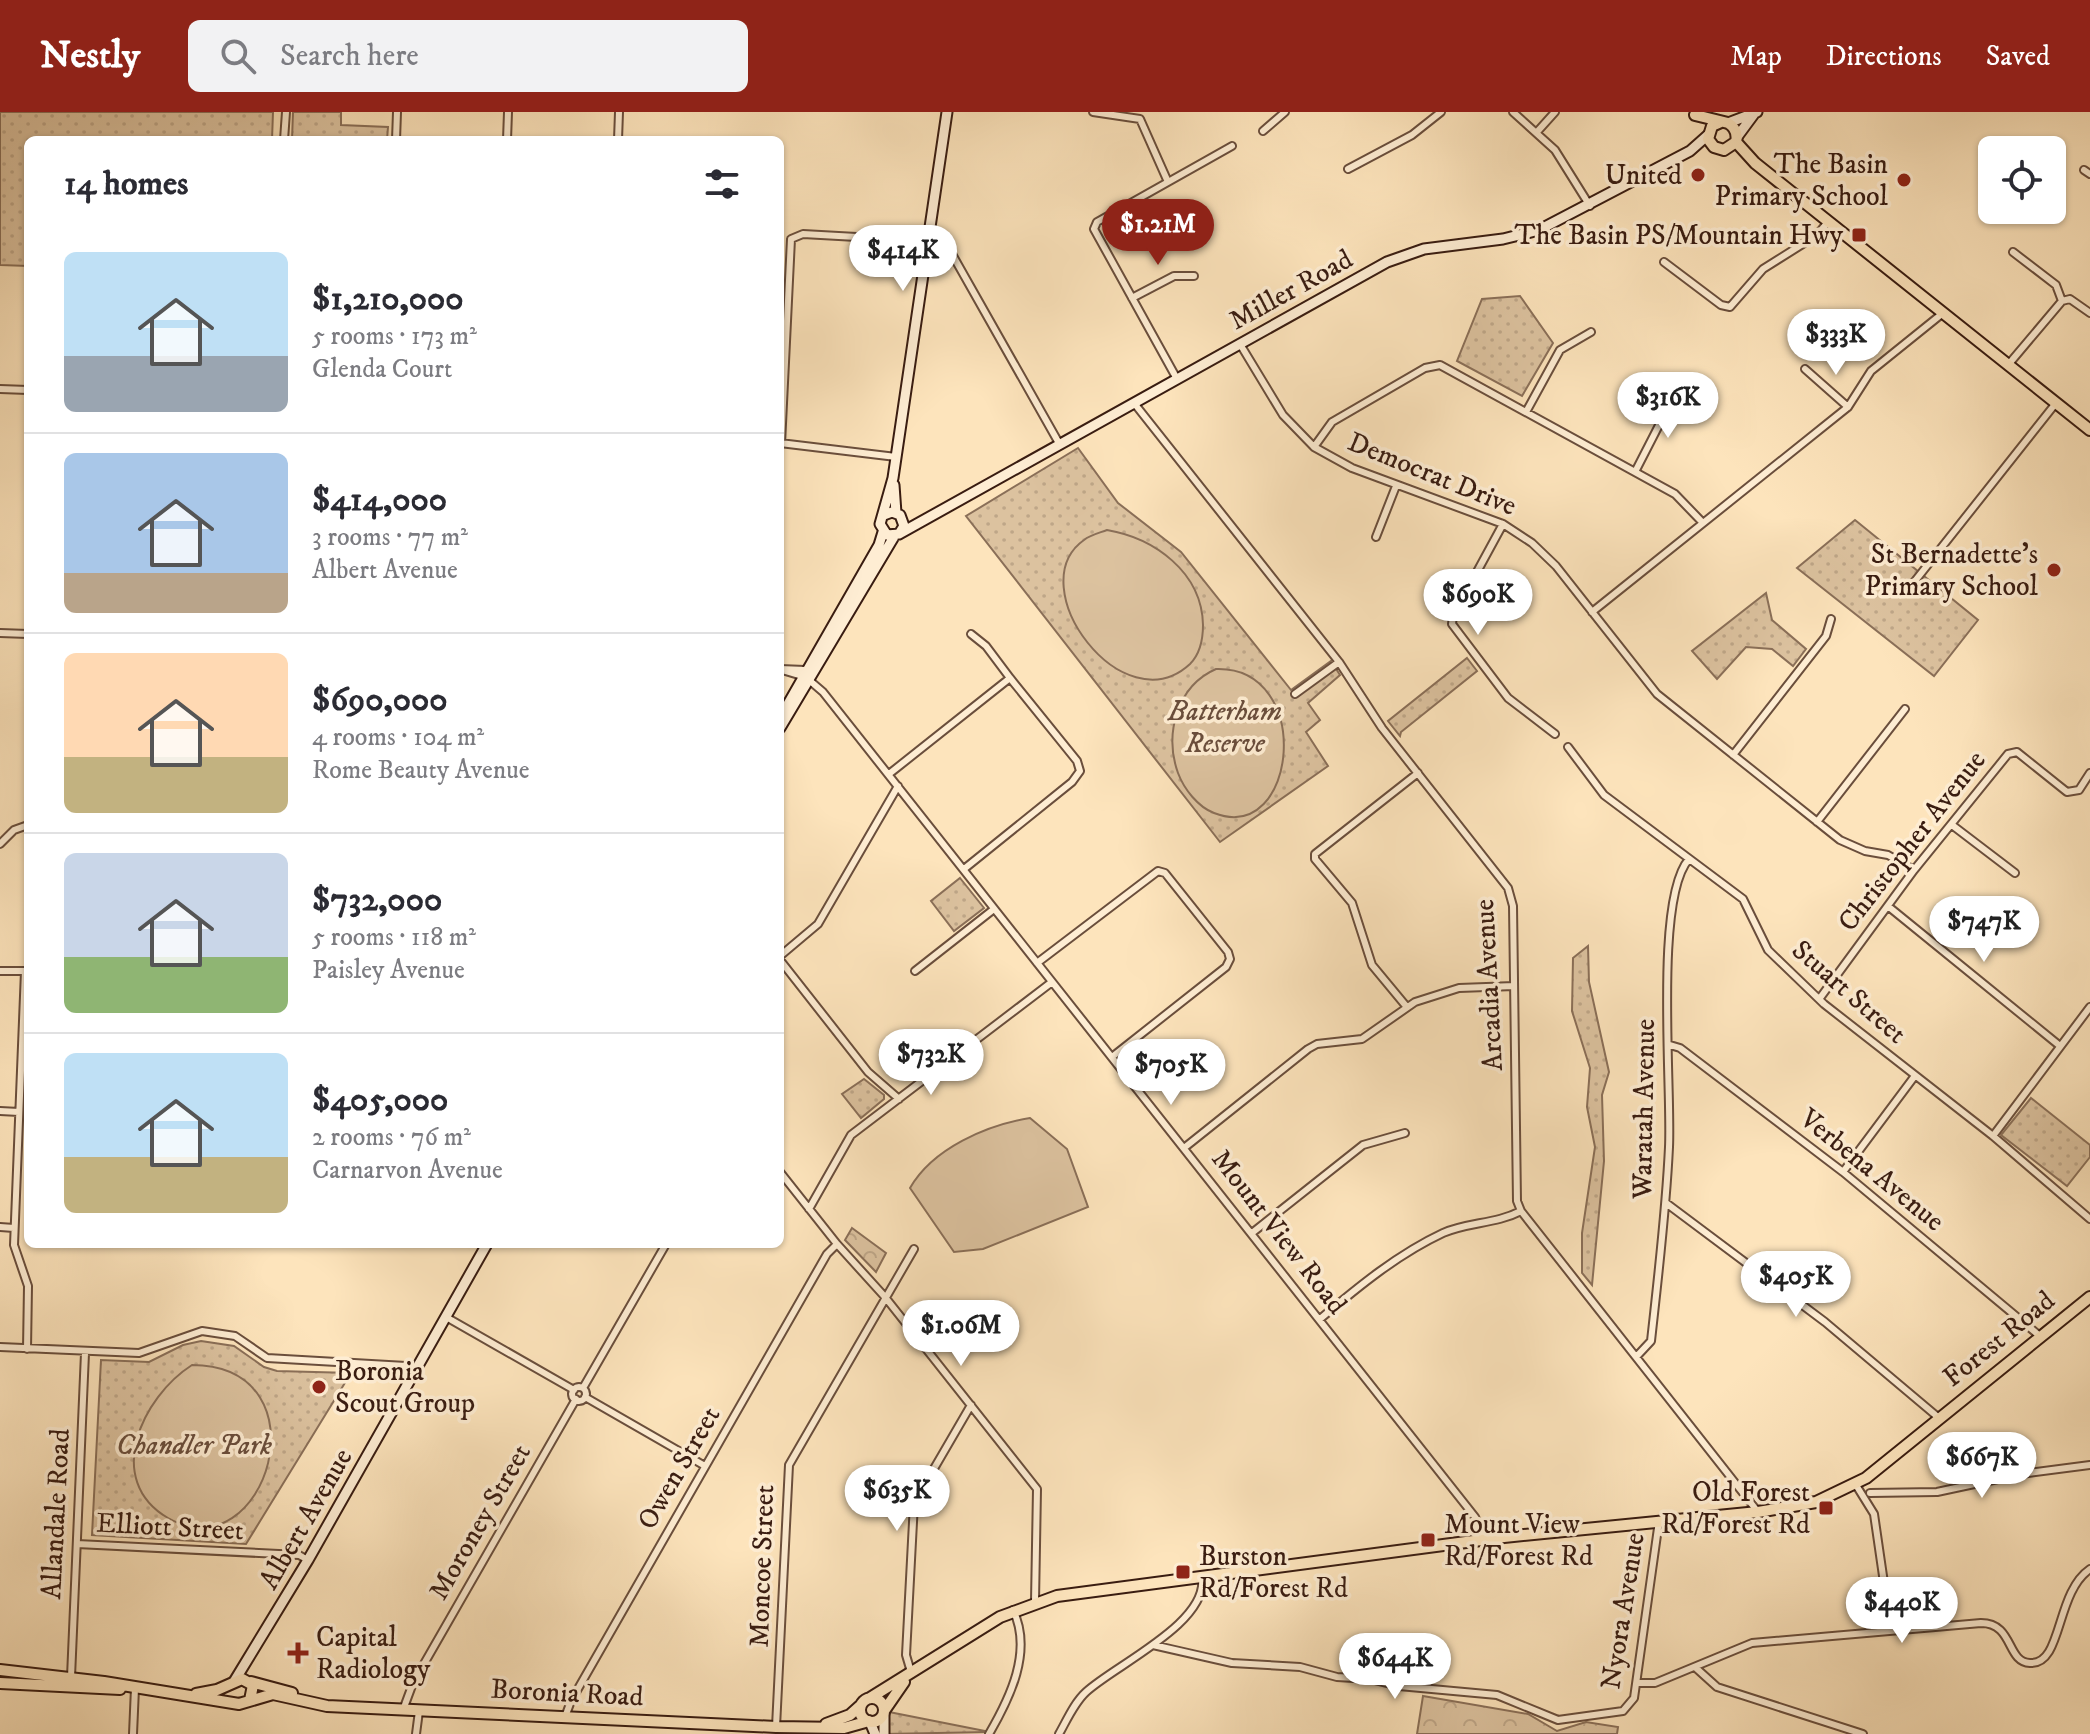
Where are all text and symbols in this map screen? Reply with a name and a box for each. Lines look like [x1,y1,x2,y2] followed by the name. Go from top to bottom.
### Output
[188,20,748,92] search box
[40,32,140,80] text: Nestly
[216,34,260,78] icon: search
[280,38,419,75] text: Search here
[1730,39,1782,74] text: Map
[1826,39,1942,74] text: Directions
[1986,39,2050,74] text: Saved
[1978,136,2066,224] map controls
[1978,136,2066,224] button: locate
[1715,147,1889,214] place label: The Basin Primary School
[1605,158,1682,193] place label: United
[700,162,744,206] icon: filters
[64,163,188,205] text: 14 homes
[1689,166,1707,184] marker: United
[1895,171,1913,189] marker: The Basin Primary School
[1093,199,1223,267] pin: $1.21M
[1120,208,1196,241] text: $1.21M
[1515,218,1844,253] place label: The Basin PS/Mountain Hwy
[847,225,959,293] pin: $414K
[1850,226,1868,244] marker: The Basin PS/Mountain Hwy
[867,234,939,267] text: $414K
[1223,242,1359,338] street label: Miller Road
[312,278,464,320] text: $1,210,000
[128,284,224,380] icon: home
[1780,309,1892,377] pin: $333K
[1805,318,1867,351] text: $333K
[312,320,477,353] text: 5 rooms · 173 m²
[312,353,452,386] text: Glenda Court
[1612,372,1724,440] pin: $316K
[1635,381,1701,414] text: $316K
[1343,424,1521,524] street label: Democrat Drive
[312,479,447,521] text: $414,000
[128,485,224,581] icon: home
[312,521,468,554] text: 3 rooms · 77 m²
[1865,537,2039,604] place label: St Bernadette's Primary School
[312,554,458,587] text: Albert Avenue
[2045,561,2063,579] marker: St Bernadette's Primary School
[1422,569,1534,637] pin: $690K
[1442,578,1514,611] text: $690K
[312,679,448,721] text: $690,000
[128,685,224,781] icon: home
[1167,694,1282,761] park label: Batterham Reserve
[312,721,484,754] text: 4 rooms · 104 m²
[1830,743,1994,939] street label: Christopher Avenue
[312,754,530,787] text: Rome Beauty Avenue
[312,879,442,921] text: $732,000
[128,885,224,981] icon: home
[1928,896,2040,964] pin: $747K
[1467,898,1511,1072] street label: Arcadia Avenue
[1947,905,2021,938] text: $747K
[312,921,476,954] text: 5 rooms · 118 m²
[1784,933,1914,1051] street label: Stuart Street
[312,954,465,987] text: Paisley Avenue
[1625,1018,1663,1201] street label: Waratah Avenue
[875,1029,987,1097] pin: $732K
[897,1038,965,1071] text: $732K
[1115,1039,1227,1107] pin: $705K
[1134,1048,1208,1081] text: $705K
[312,1079,448,1121] text: $405,000
[128,1085,224,1181] icon: home
[1792,1100,1951,1239] street label: Verbena Avenue
[312,1121,471,1154] text: 2 rooms · 76 m²
[1204,1142,1354,1322] street label: Mount View Road
[312,1154,503,1187] text: Carnarvon Avenue
[1740,1251,1852,1319] pin: $405K
[1759,1260,1833,1293] text: $405K
[1936,1283,2062,1395] street label: Forest Road
[896,1300,1026,1368] pin: $1.06M
[920,1309,1002,1342] text: $1.06M
[335,1354,475,1421] place label: Boronia Scout Group
[310,1378,328,1396] marker: Boronia Scout Group
[630,1400,728,1536] street label: Owen Street
[34,1428,78,1600] street label: Allandale Road
[116,1428,272,1463] park label: Chandler Park
[1926,1432,2038,1500] pin: $667K
[421,1438,539,1606] street label: Moroney Street
[1945,1441,2019,1474] text: $667K
[252,1442,360,1596] street label: Albert Avenue
[841,1465,953,1533] pin: $635K
[863,1474,931,1507] text: $635K
[1661,1475,1810,1542] place label: Old Forest Rd/Forest Rd
[742,1484,782,1648] street label: Moncoe Street
[1817,1499,1835,1517] marker: Old Forest Rd/Forest Rd
[95,1506,245,1548] street label: Elliott Street
[1444,1507,1593,1574] place label: Mount View Rd/Forest Rd
[1593,1530,1653,1692] street label: Nyora Avenue
[1419,1531,1437,1549] marker: Mount View Rd/Forest Rd
[1199,1539,1348,1606] place label: Burston Rd/Forest Rd
[1174,1563,1192,1581] marker: Burston Rd/Forest Rd
[1846,1577,1958,1645] pin: $440K
[1864,1586,1940,1619] text: $440K
[316,1620,431,1687] place label: Capital Radiology
[1339,1633,1451,1701] pin: $644K
[287,1642,309,1664] marker: Capital Radiology
[1357,1642,1433,1675] text: $644K
[490,1672,644,1714] street label: Boronia Road

